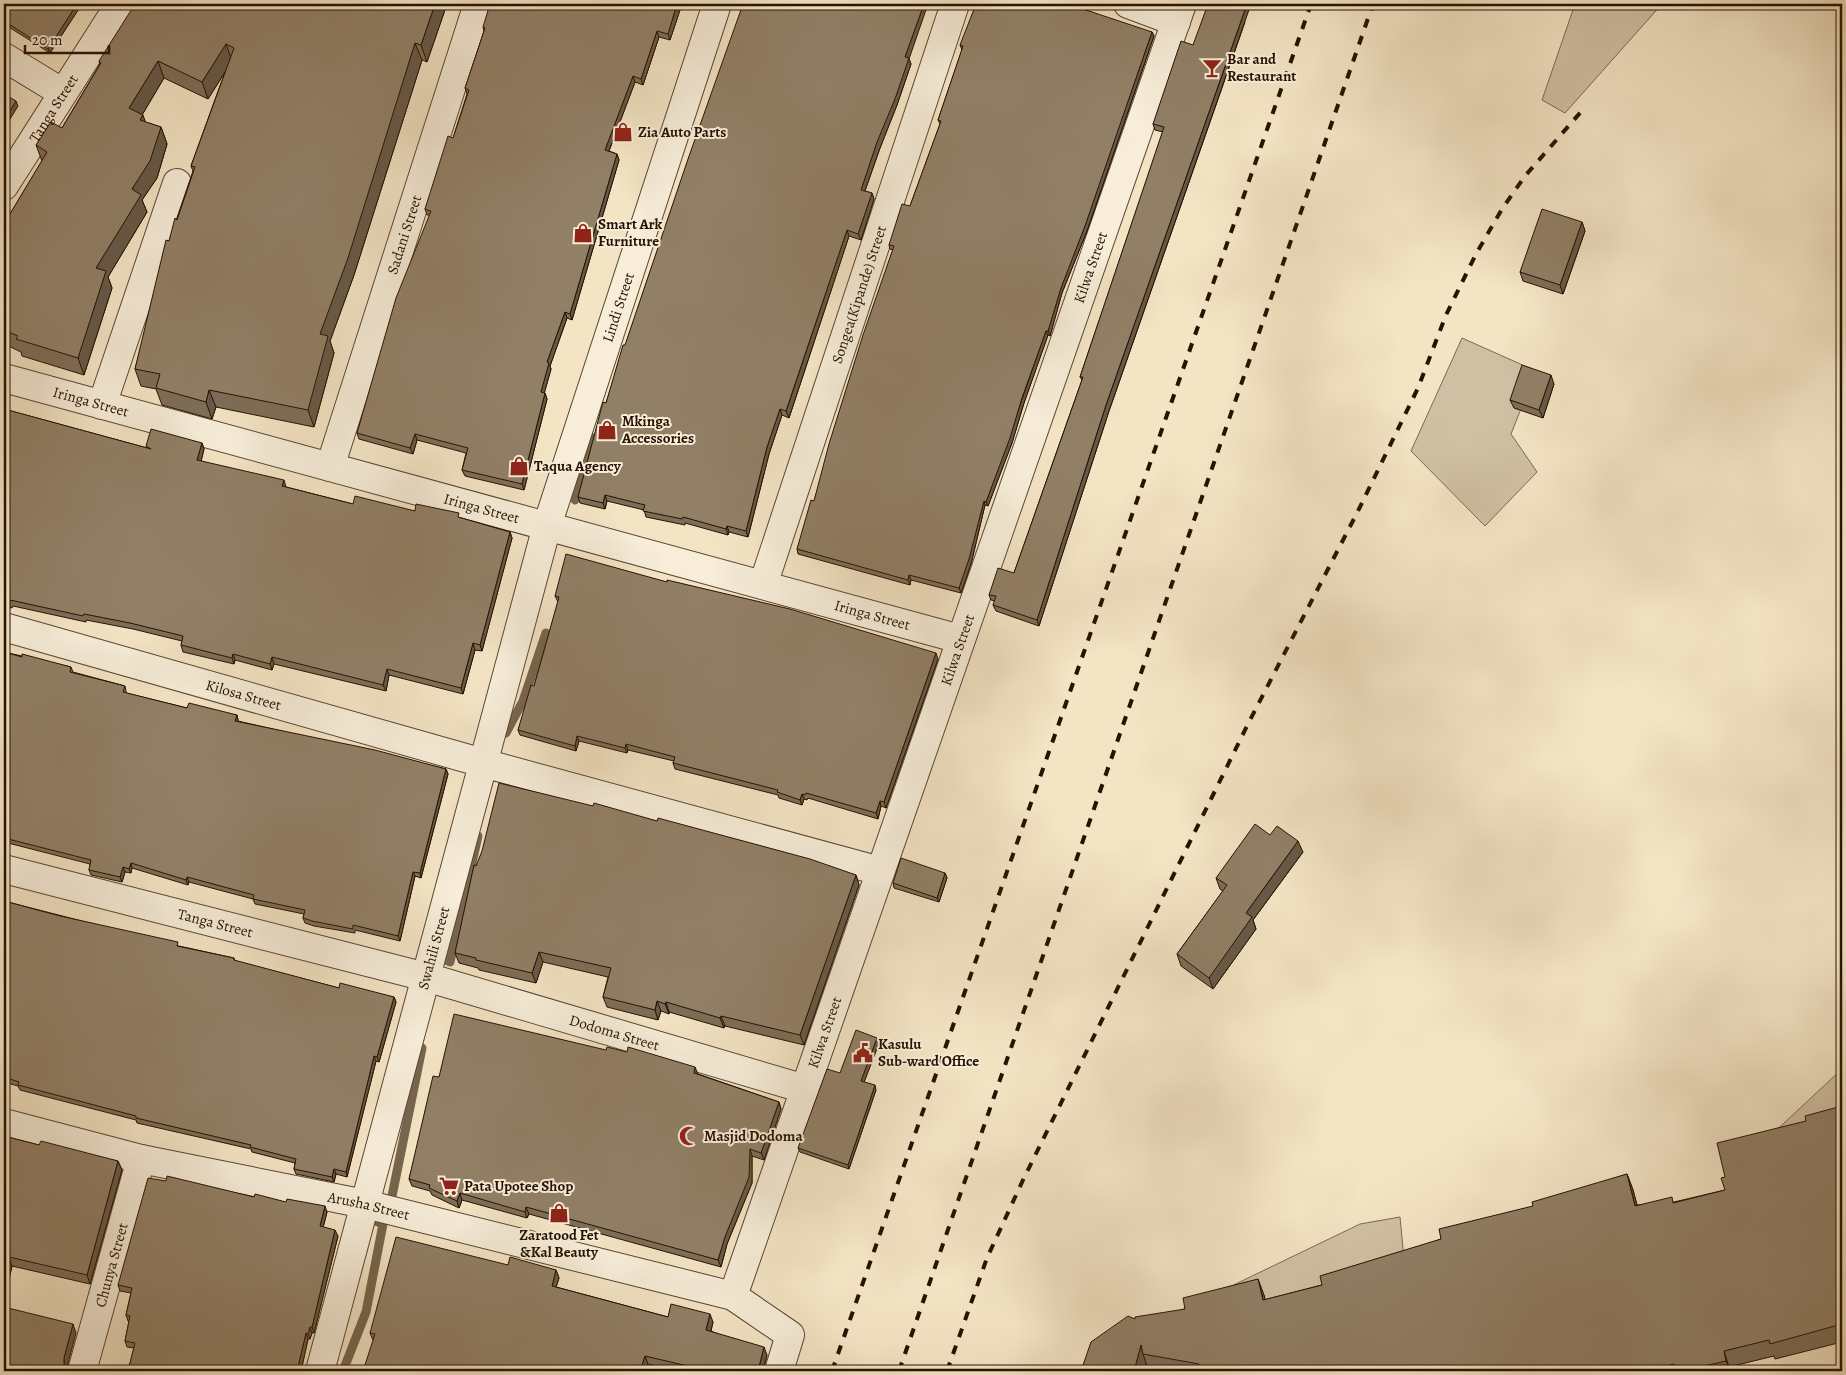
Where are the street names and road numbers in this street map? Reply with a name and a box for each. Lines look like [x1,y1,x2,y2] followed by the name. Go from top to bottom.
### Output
[24,71,83,146] street label: Tanga Street
[382,192,426,277] street label: Sadani Street
[827,223,891,366] street label: Songea(Kipande) Street
[1069,229,1112,306] street label: Kilwa Street
[598,270,639,345] street label: Lindi Street
[51,382,131,422] street label: Iringa Street
[441,488,522,528] street label: Iringa Street
[832,595,912,635] street label: Iringa Street
[936,611,979,688] street label: Kilwa Street
[203,675,284,715] street label: Kilosa Street
[175,904,255,942] street label: Tanga Street
[413,904,454,992] street label: Swahili Street
[803,994,846,1071] street label: Kilwa Street
[567,1010,662,1055] street label: Dodoma Street
[325,1187,412,1225] street label: Arusha Street
[90,1220,133,1310] street label: Chunya Street

